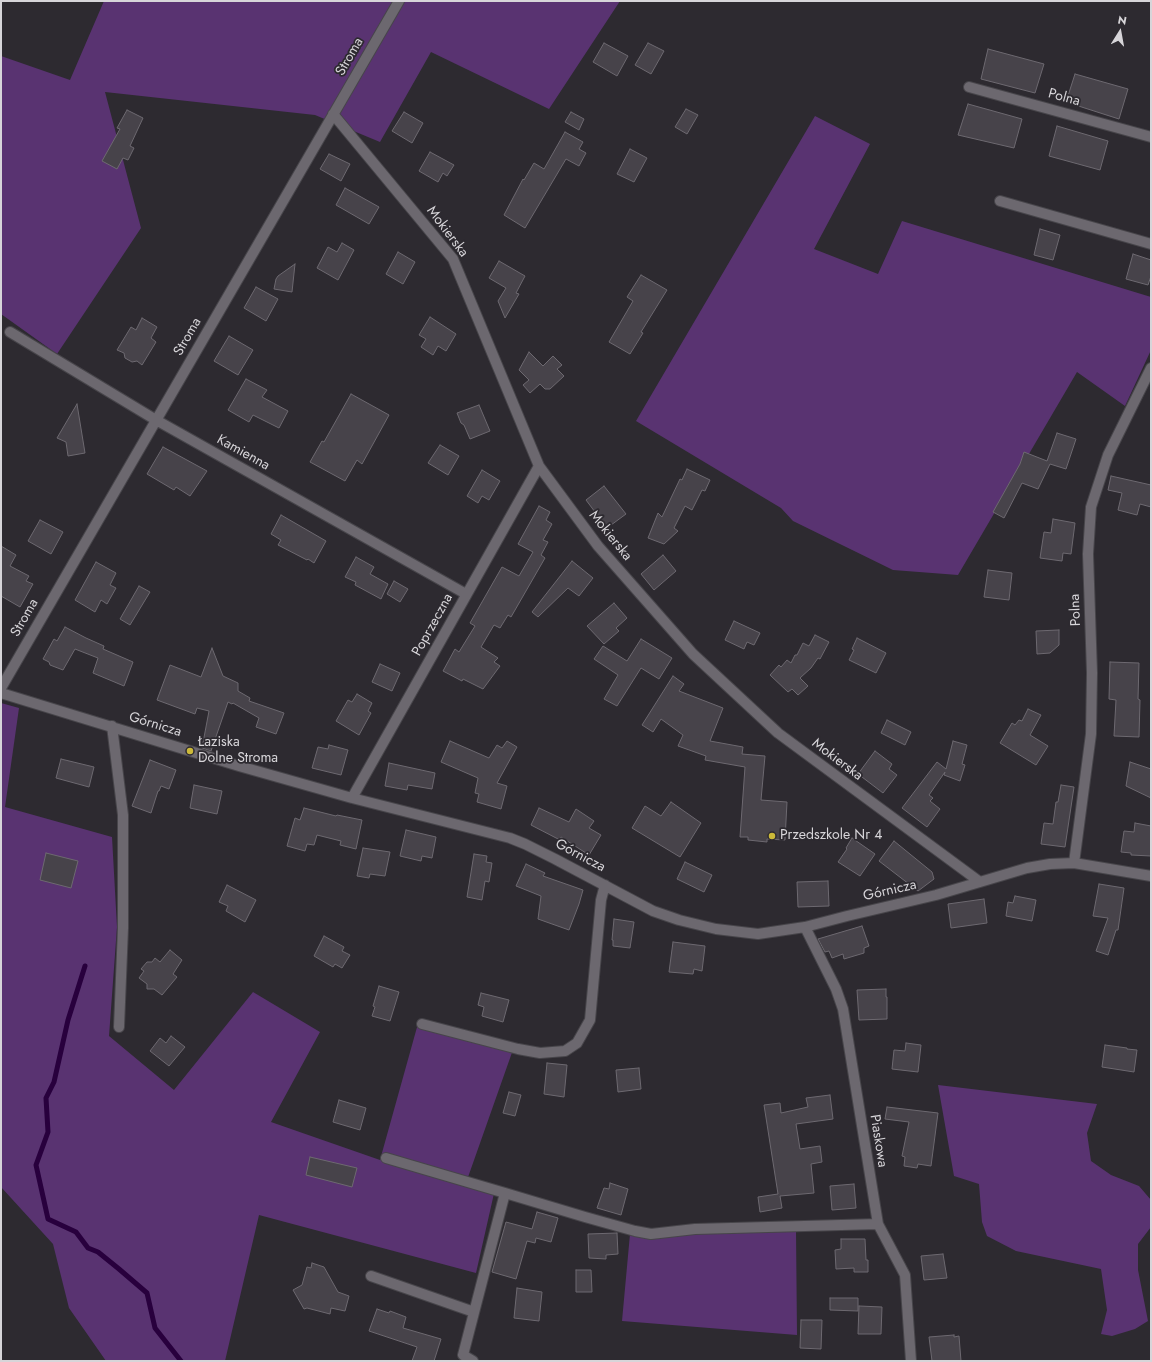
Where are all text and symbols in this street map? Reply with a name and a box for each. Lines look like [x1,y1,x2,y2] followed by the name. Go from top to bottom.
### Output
[1100,12,1140,52] north arrow
[1116,12,1128,29] text: N
[332,35,368,79] street label: Stroma
[1046,86,1082,110] street label: Polna
[422,203,472,261] street label: Mokierska
[170,315,206,359] street label: Stroma
[214,432,272,474] street label: Kamienna
[585,508,635,564] street label: Mokierska
[409,591,457,659] street label: Poprzeczna
[1067,594,1085,626] street label: Polna
[7,596,43,640] street label: Stroma
[127,709,183,741] street label: Górnicza
[198,735,278,768] place label: Łaziska Dolne Stroma
[808,735,866,785] street label: Mokierska
[185,746,195,756] marker: Łaziska Dolne Stroma
[780,828,882,844] place label: Przedszkole Nr 4
[767,831,777,841] marker: Przedszkole Nr 4
[552,836,608,876] street label: Górnicza
[862,877,918,905] street label: Górnicza
[866,1113,890,1169] street label: Piaskowa

